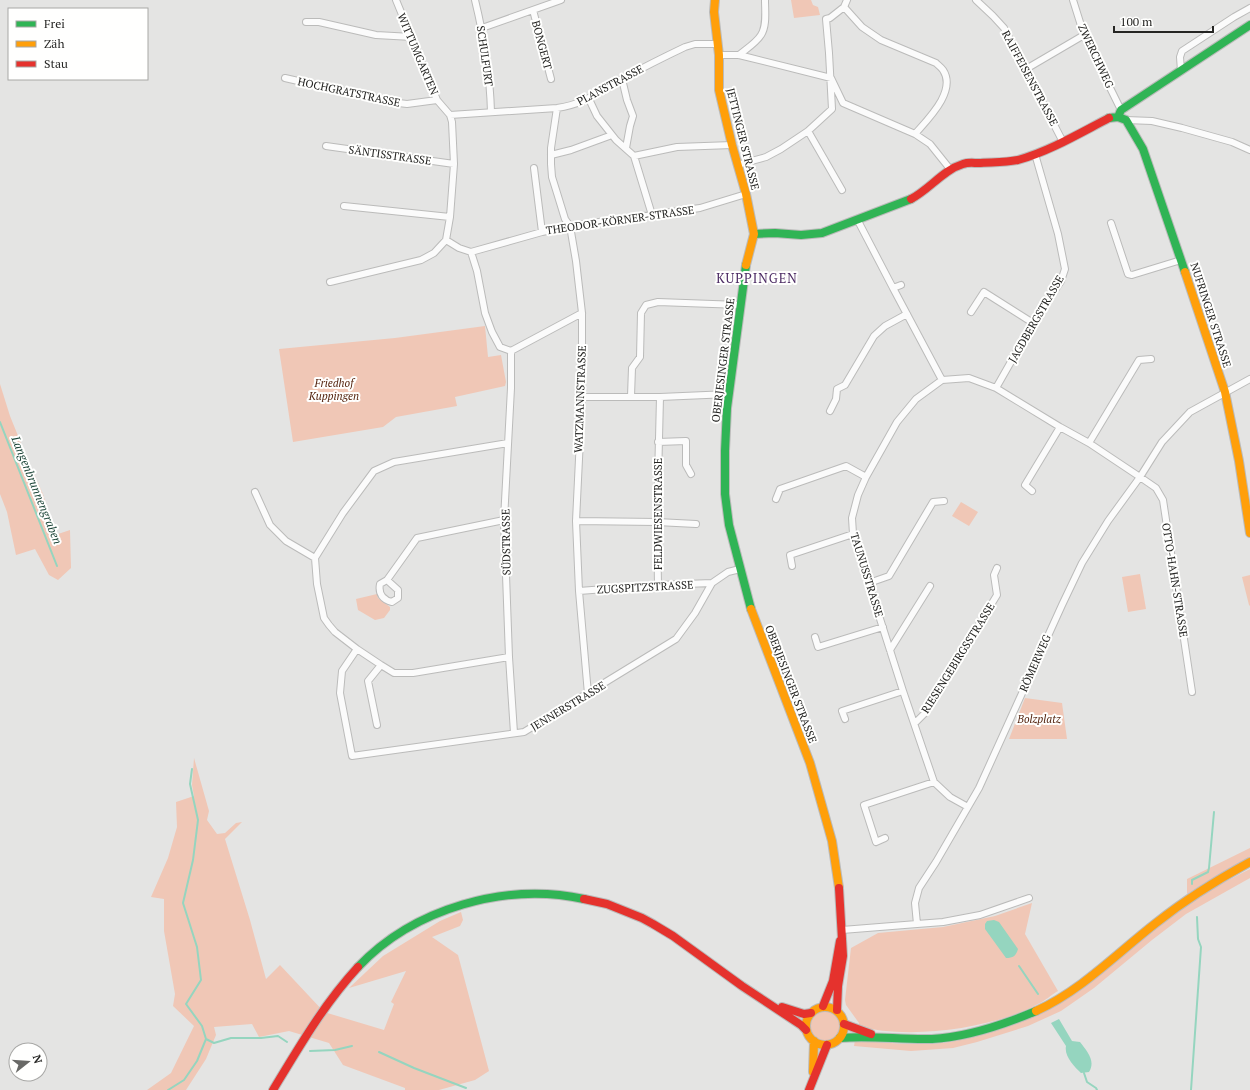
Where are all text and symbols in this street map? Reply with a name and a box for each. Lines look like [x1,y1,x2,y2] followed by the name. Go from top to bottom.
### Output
[8,8,148,80] legend
[1114,8,1213,34] scale bar
[394,11,442,97] street label: WITTUMGARTEN
[1120,14,1153,29] text: 100 m
[44,16,65,31] text: Frei
[529,19,555,71] street label: BONGERT
[1075,22,1117,91] street label: ZWERCHWEG
[474,25,496,87] street label: SCHULFURT
[999,28,1061,128] street label: RAIFFEISENSTRASSE
[44,36,64,51] text: Zäh
[44,56,68,71] text: Stau
[574,62,646,108] street label: PLANSTRASSE
[296,74,402,110] street label: HOCHGRATSTRASSE
[724,86,762,192] street label: JETTINGER STRASSE
[348,142,432,168] street label: SÄNTISSTRASSE
[545,203,695,237] street label: THEODOR-KÖRNER-STRASSE
[1187,261,1235,369] street label: NUFRINGER STRASSE
[716,269,798,287] district label: KUPPINGEN
[1005,273,1067,365] street label: JAGDBERGSTRASSE
[708,297,738,423] street label: OBERJESINGER STRASSE
[571,345,589,453] street label: WATZMANNSTRASSE
[308,376,359,403] park label: Friedhof Kuppingen
[8,433,66,546] water label: Langenbrunnengraben
[651,458,665,570] street label: FELDWIESENSTRASSE
[498,509,514,575] street label: SÜDSTRASSE
[1159,522,1191,638] street label: OTTO-HAHN-STRASSE
[848,531,886,619] street label: TAUNUSSTRASSE
[596,577,694,597] street label: ZUGSPITZSTRASSE
[918,600,998,716] street label: RIESENGEBIRGSSTRASSE
[762,623,820,745] street label: OBERJESINGER STRASSE
[1016,632,1054,694] street label: RÖMERWEG
[528,678,608,734] street label: JENNERSTRASSE
[1016,712,1062,726] park label: Bolzplatz
[8,1042,48,1082] north arrow
[30,1053,46,1066] text: N

